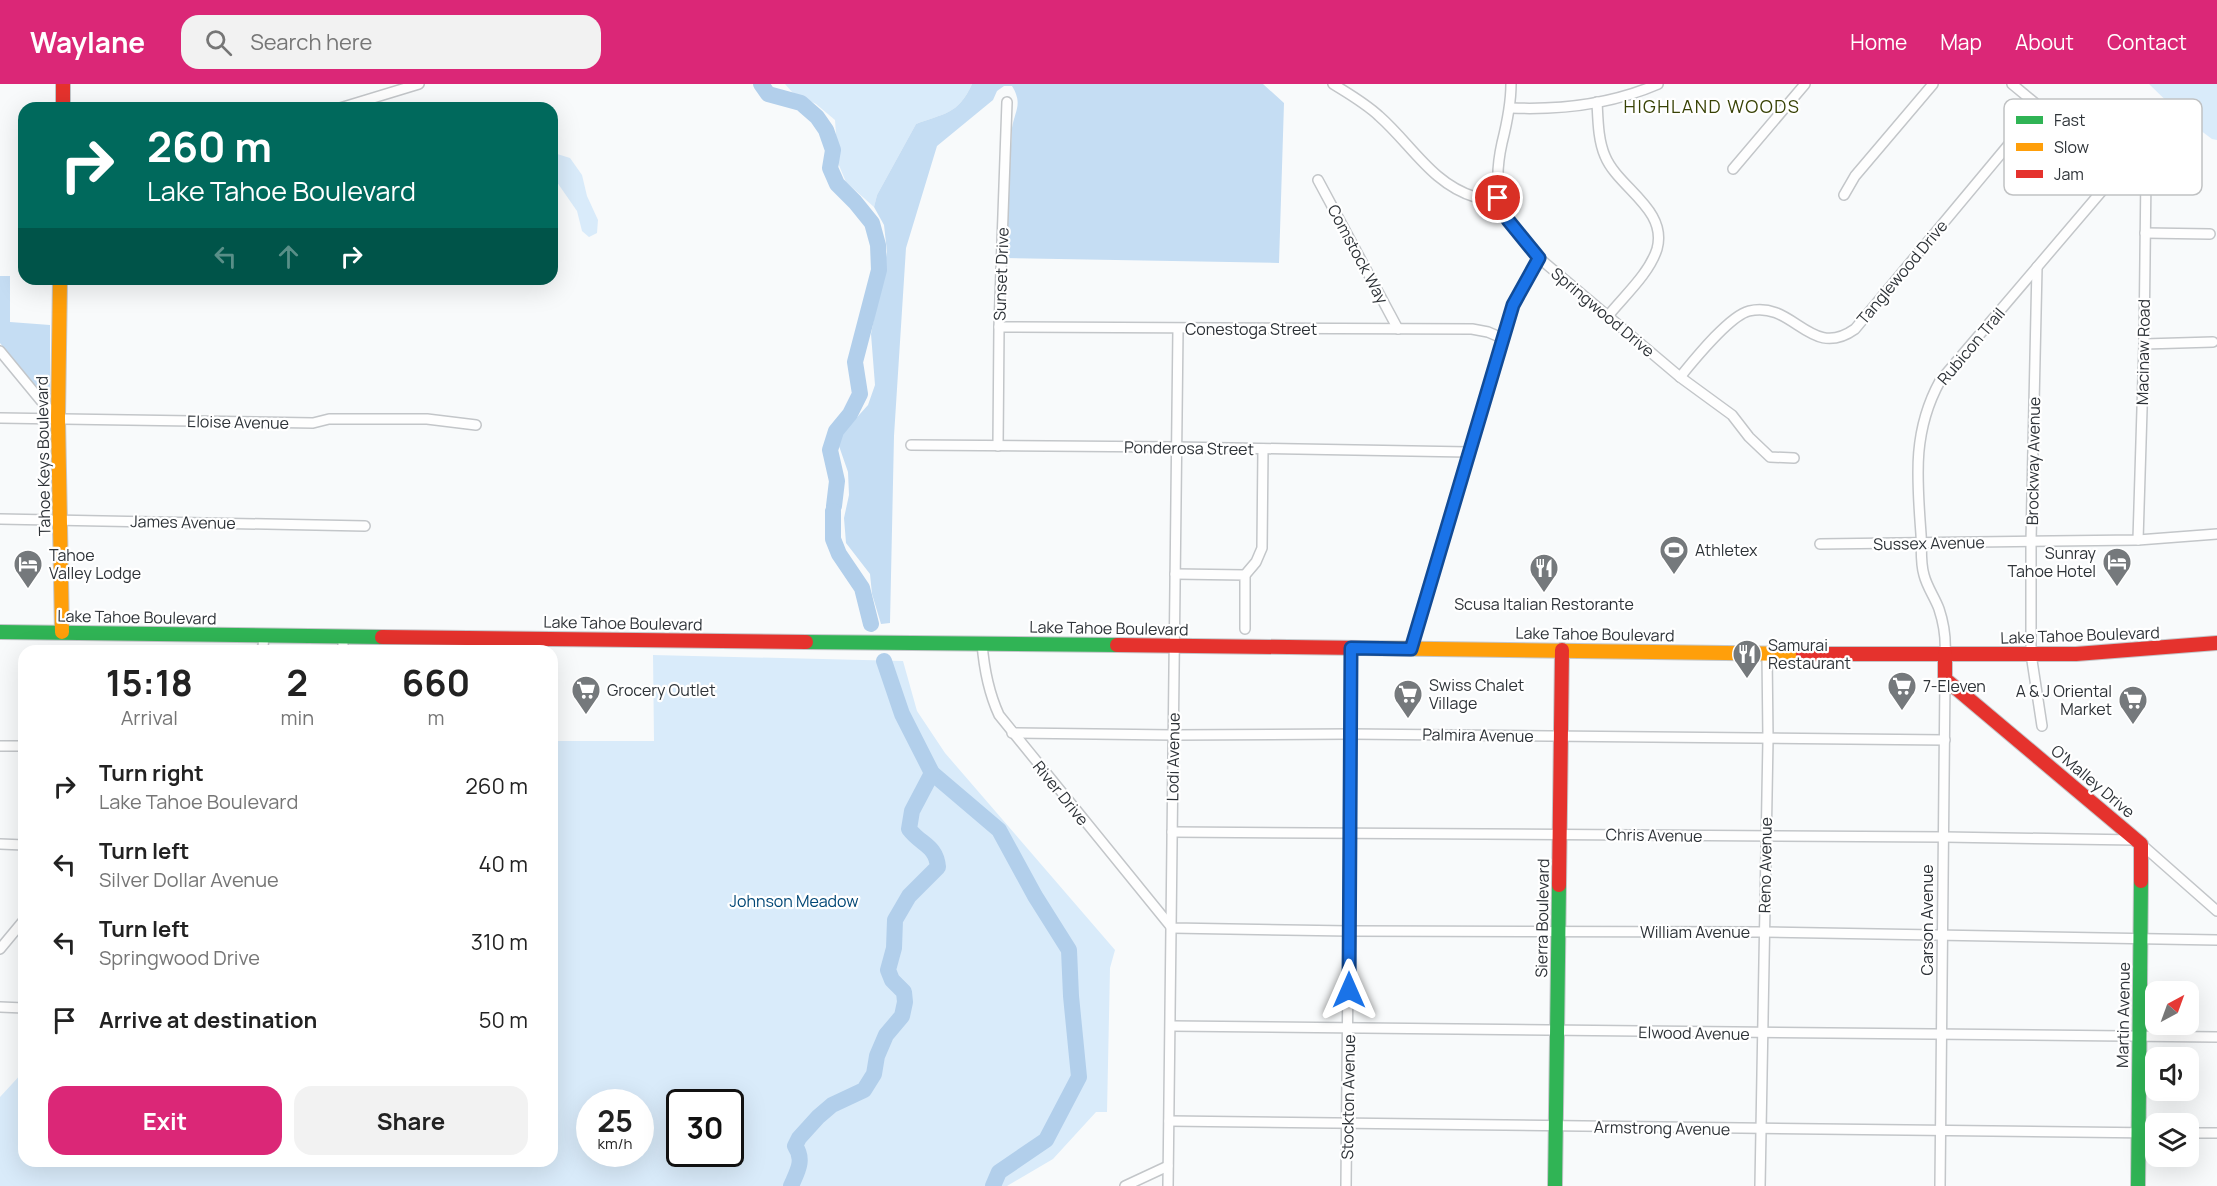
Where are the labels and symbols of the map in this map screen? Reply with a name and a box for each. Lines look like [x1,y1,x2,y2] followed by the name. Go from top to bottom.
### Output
[1624,94,1800,118] district label: HIGHLAND WOODS
[2004,99,2202,195] legend
[2054,109,2085,131] text: Fast
[2054,136,2089,158] text: Slow
[2054,163,2084,185] text: Jam
[1472,172,1523,223] pin
[1323,200,1394,308] street label: Comstock Way
[1852,215,1952,329] street label: Tanglewood Drive
[988,227,1014,321] street label: Sunset Drive
[1547,262,1659,362] street label: Springwood Drive
[2131,299,2155,405] street label: Macinaw Road
[1932,303,2010,389] street label: Rubicon Trail
[1185,318,1317,340] street label: Conestoga Street
[31,376,55,536] street label: Tahoe Keys Boulevard
[2021,397,2045,525] street label: Brockway Avenue
[187,410,289,434] street label: Eloise Avenue
[1124,436,1254,460] street label: Ponderosa Street
[130,510,236,534] street label: James Avenue
[1873,531,1985,555] street label: Sussex Avenue
[1658,534,1690,576] sports icon: Athletex
[1695,539,1758,561] place label: Athletex
[2008,542,2097,582] place label: Sunray Tahoe Hotel
[49,544,141,584] place label: Tahoe Valley Lodge
[2101,546,2133,588] hotel icon: Sunray Tahoe Hotel
[12,548,44,590] hotel icon: Tahoe Valley Lodge
[1528,552,1560,594] restaurant icon: Scusa Italian Restorante
[1454,593,1634,615] place label: Scusa Italian Restorante
[57,605,217,629] street label: Lake Tahoe Boulevard
[543,611,703,635] street label: Lake Tahoe Boulevard
[1029,616,1189,640] street label: Lake Tahoe Boulevard
[2000,621,2160,649] street label: Lake Tahoe Boulevard
[1515,622,1675,646] street label: Lake Tahoe Boulevard
[1768,634,1851,674] place label: Samurai Restaurant
[1731,638,1763,680] restaurant icon: Samurai Restaurant
[1886,670,1918,712] supermarket icon: 7-Eleven
[570,674,602,716] supermarket icon: Grocery Outlet
[1429,674,1524,714] place label: Swiss Chalet Village
[1923,675,1986,697] place label: 7-Eleven
[1392,678,1424,720] supermarket icon: Swiss Chalet Village
[607,679,716,701] place label: Grocery Outlet
[2016,680,2112,720] place label: A & J Oriental Market
[2117,684,2149,726] supermarket icon: A & J Oriental Market
[1161,712,1185,802] street label: Lodi Avenue
[1422,723,1534,747] street label: Palmira Avenue
[2046,739,2140,823] street label: O'Malley Drive
[1028,756,1094,830] street label: River Drive
[1753,817,1777,913] street label: Reno Avenue
[1605,823,1703,847] street label: Chris Avenue
[1530,858,1554,978] street label: Sierra Boulevard
[1916,864,1938,976] street label: Carson Avenue
[730,890,858,912] park label: Johnson Meadow
[1640,921,1750,943] street label: William Avenue
[1317,958,1381,1022] position arrow
[2111,962,2135,1068] street label: Martin Avenue
[2145,981,2199,1035] north arrow
[1638,1021,1750,1045] street label: Elwood Avenue
[1336,1034,1360,1160] street label: Stockton Avenue
[666,1089,744,1167] speed limit sign: 30
[1594,1116,1730,1140] street label: Armstrong Avenue

